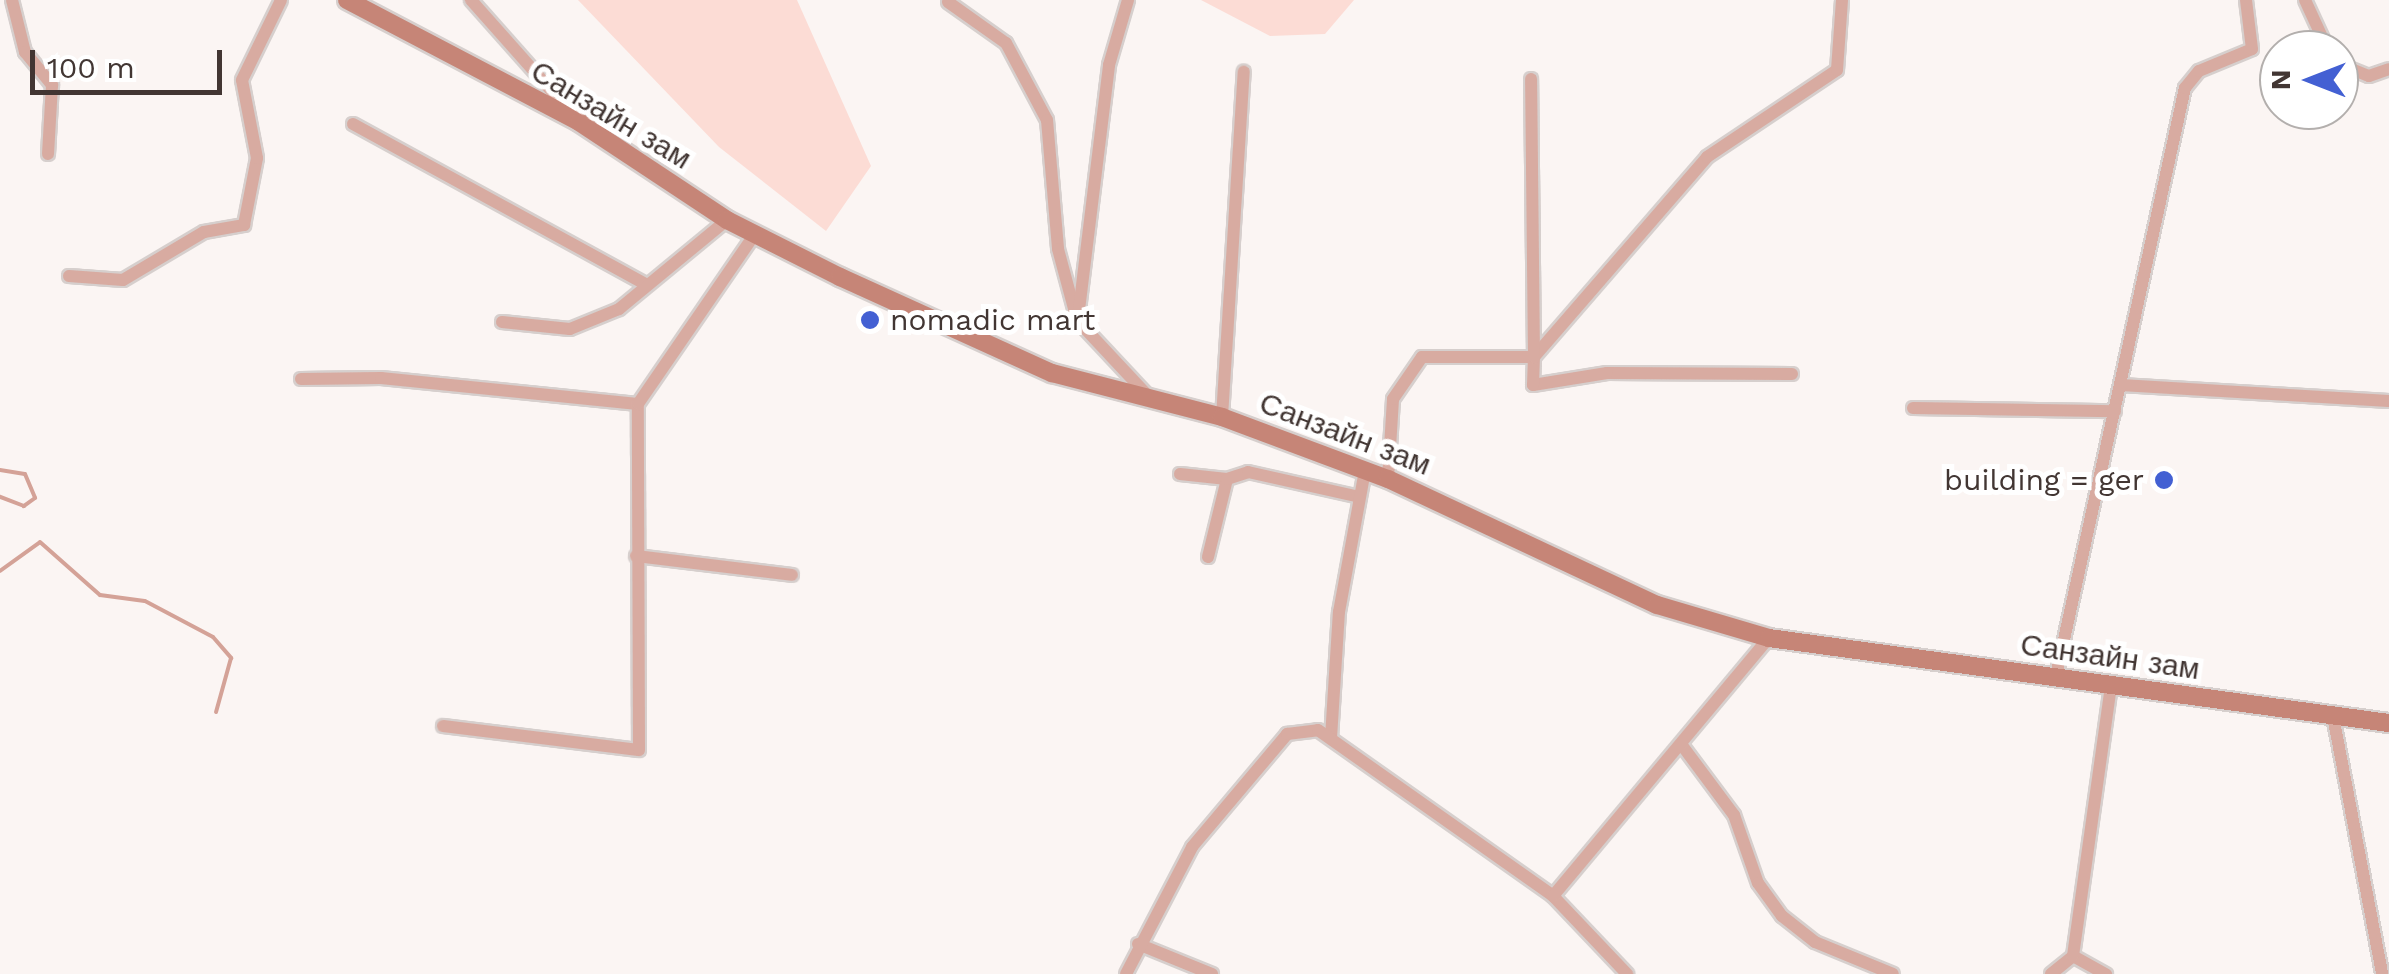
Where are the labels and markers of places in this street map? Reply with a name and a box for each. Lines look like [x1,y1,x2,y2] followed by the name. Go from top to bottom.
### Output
[890,302,1095,338] place label: nomadic mart
[859,309,881,331] marker: nomadic mart
[1944,462,2144,498] place label: building = ger
[2153,469,2175,491] marker: building = ger

